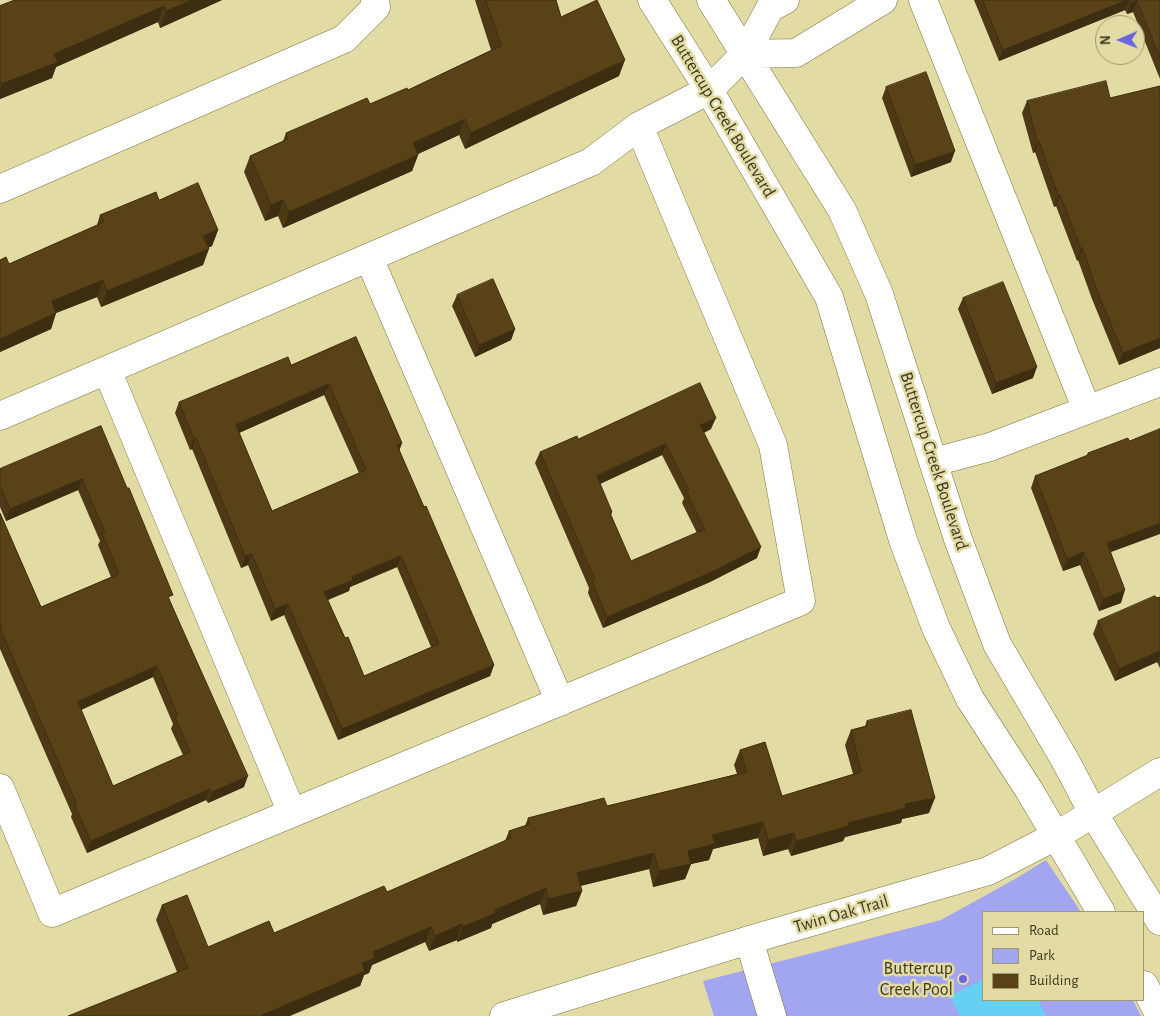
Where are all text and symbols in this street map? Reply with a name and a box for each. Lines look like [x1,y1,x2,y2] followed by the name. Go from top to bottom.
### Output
[1095,15,1145,65] north arrow
[666,31,780,201] street label: Buttercup Creek Boulevard
[1099,35,1113,45] text: N
[895,369,973,553] street label: Buttercup Creek Boulevard
[791,890,891,938] street label: Twin Oak Trail
[982,911,1145,1001] legend
[1029,923,1059,938] text: Road
[1029,948,1055,963] text: Park
[880,958,953,1001] place label: Buttercup Creek Pool
[957,973,969,985] marker: Buttercup Creek Pool
[1029,973,1079,988] text: Building

